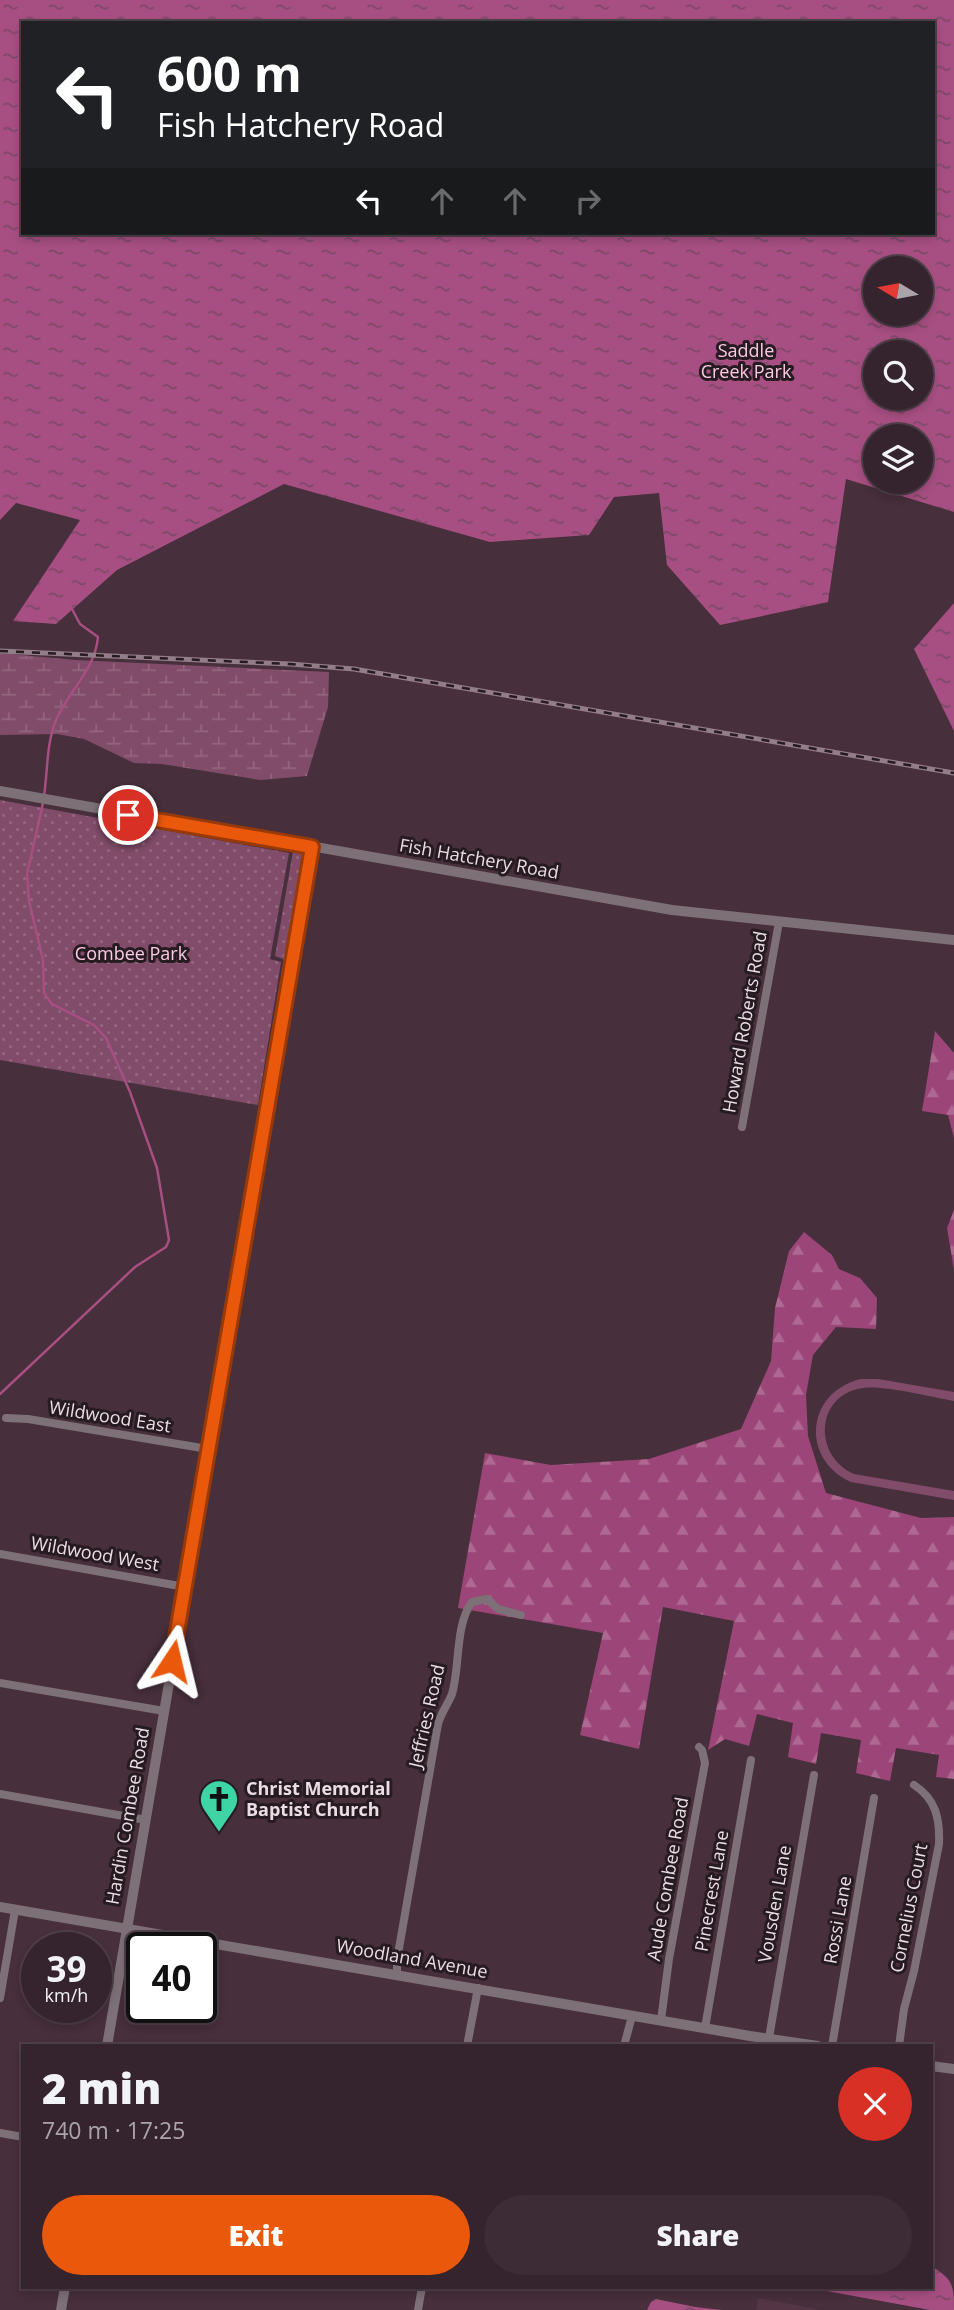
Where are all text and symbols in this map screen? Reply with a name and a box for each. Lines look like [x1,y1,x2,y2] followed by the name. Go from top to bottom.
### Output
[157,40,302,106] text: 600 m
[42,49,133,140] icon: left
[157,103,444,146] text: Fish Hatchery Road
[350,182,388,220] icon: left
[423,182,461,220] icon: ahead
[496,182,534,220] icon: ahead
[569,182,607,220] icon: right
[863,256,933,326] north arrow
[863,256,933,494] map controls
[701,338,792,383] park label: Saddle Creek Park
[863,340,933,410] button: search
[863,424,933,494] button: layers
[98,785,158,845] pin
[109,796,147,834] icon: arrive
[398,832,561,884] street label: Fish Hatchery Road
[716,929,772,1115] street label: Howard Roberts Road
[75,941,188,965] park label: Combee Park
[48,1395,173,1437] street label: Wildwood East
[29,1530,161,1576] street label: Wildwood West
[135,1624,209,1698] position arrow
[402,1662,450,1772] street label: Jeffries Road
[100,1725,154,1906] street label: Hardin Combee Road
[246,1776,391,1821] place label: Christ Memorial Baptist Church
[198,1778,240,1833] church icon: Christ Memorial Baptist Church
[641,1795,693,1963] street label: Aude Combee Road
[689,1828,733,1953] street label: Pinecrest Lane
[884,1841,932,1974] street label: Cornelius Court
[752,1843,796,1964] street label: Vousden Lane
[817,1874,857,1966] street label: Rossi Lane
[126,1932,217,2023] speed limit sign: 40
[335,1933,490,1983] street label: Woodland Avenue
[46,1945,87,1992] text: 39
[45,1983,88,2007] text: km/h
[42,2059,161,2116] text: 2 min
[838,2067,912,2141] button: close
[42,2114,185,2146] text: 740 m · 17:25
[42,2195,470,2275] button: Exit
[484,2195,912,2275] button: Share

